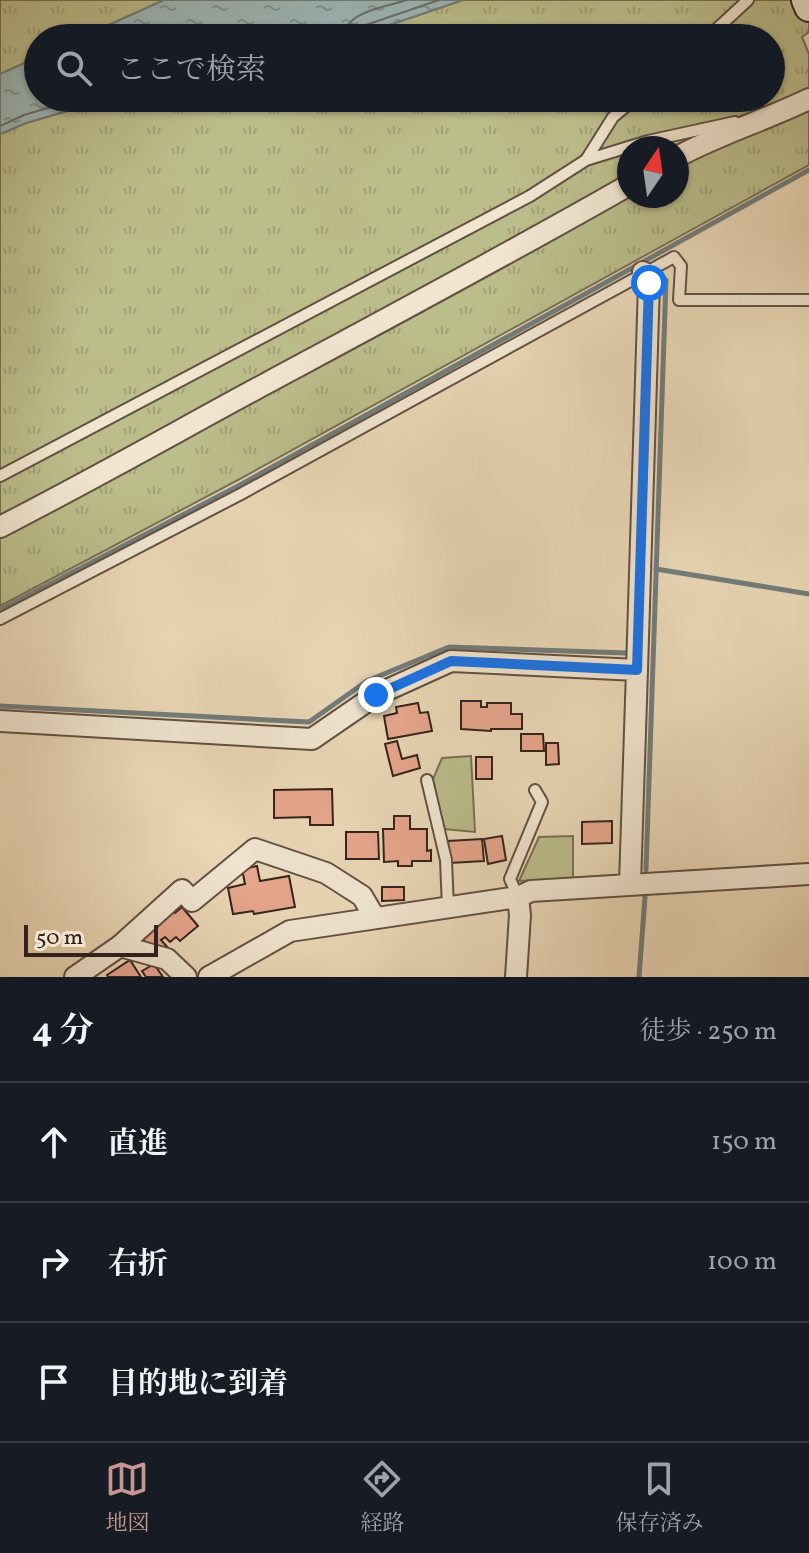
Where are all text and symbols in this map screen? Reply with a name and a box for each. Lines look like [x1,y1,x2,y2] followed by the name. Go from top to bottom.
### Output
[24,24,785,112] search box
[52,46,96,90] icon: search
[116,50,266,92] text: ここで検索
[617,136,689,208] north arrow
[631,265,667,301] route start
[358,677,394,713] route end
[24,921,158,957] scale bar
[36,923,83,954] text: 50 m
[32,1009,93,1056] text: 4 分
[640,1014,777,1050] text: 徒歩 · 250 m
[32,1120,76,1164] icon: ahead
[108,1124,168,1166] text: 直進
[711,1124,777,1160] text: 150 m
[32,1240,76,1284] icon: right
[108,1244,168,1286] text: 右折
[707,1244,777,1280] text: 100 m
[32,1360,76,1404] icon: arrive
[108,1364,288,1406] text: 目的地に到着
[105,1457,150,1540] tab: 地図
[360,1457,405,1540] tab: 経路
[615,1457,704,1540] tab: 保存済み

